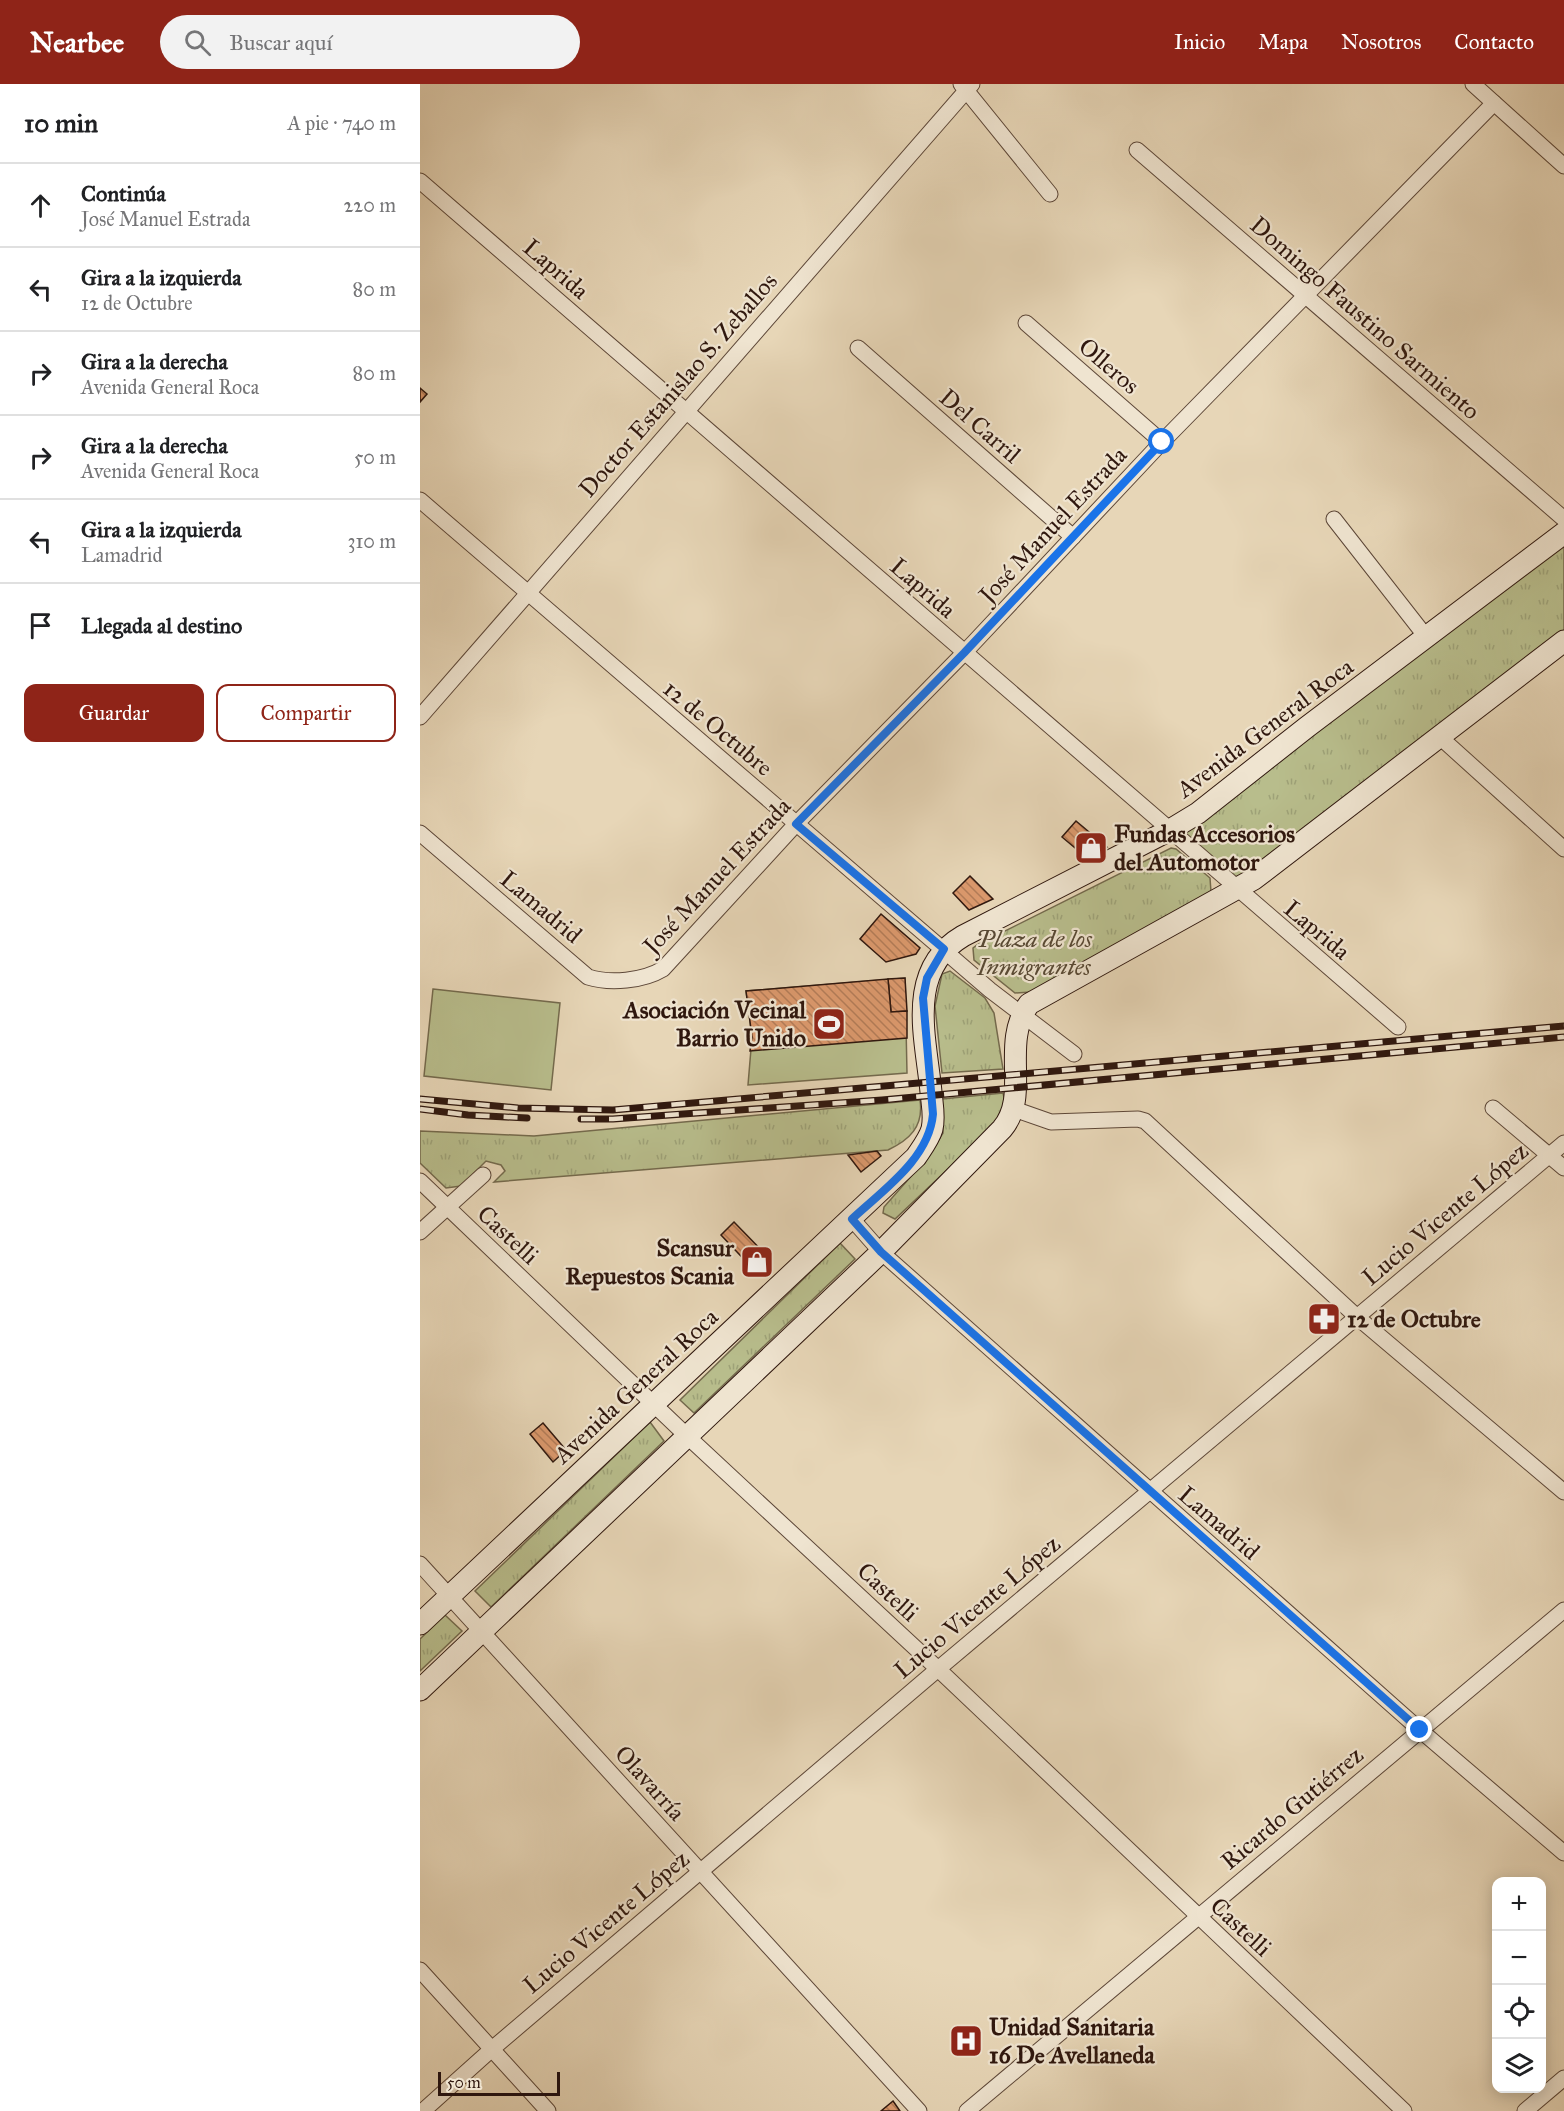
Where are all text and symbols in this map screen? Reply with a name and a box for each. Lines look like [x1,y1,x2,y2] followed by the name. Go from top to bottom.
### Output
[160,15,580,69] search box
[30,25,124,60] text: Nearbee
[181,26,214,59] icon: search
[229,29,333,56] text: Buscar aquí
[1174,29,1225,55] text: Inicio
[1258,29,1308,55] text: Mapa
[1341,29,1421,55] text: Nosotros
[1454,29,1534,55] text: Contacto
[24,107,98,139] text: 10 min
[287,111,396,135] text: A pie · 740 m
[81,180,166,207] text: Continúa
[24,189,57,222] icon: ahead
[344,193,396,217] text: 220 m
[81,207,250,231] text: José Manuel Estrada
[1244,210,1486,426] street label: Domingo Faustino Sarmiento
[517,232,596,306] street label: Laprida
[81,264,242,291] text: Gira a la izquierda
[572,267,784,503] street label: Doctor Estanislao S. Zeballos
[24,273,57,306] icon: left
[353,277,396,301] text: 80 m
[81,291,192,315] text: 12 de Octubre
[1072,331,1146,401] street label: Olleros
[81,348,228,375] text: Gira a la derecha
[24,357,57,390] icon: right
[353,361,396,385] text: 80 m
[81,375,259,399] text: Avenida General Roca
[933,382,1027,470] street label: Del Carril
[1148,428,1174,454] route start
[81,432,228,459] text: Gira a la derecha
[971,440,1134,612] street label: José Manuel Estrada
[24,441,57,474] icon: right
[354,445,396,469] text: 50 m
[81,459,259,483] text: Avenida General Roca
[81,516,242,543] text: Gira a la izquierda
[24,525,57,558] icon: left
[347,529,396,553] text: 310 m
[81,543,162,567] text: Lamadrid
[884,551,963,625] street label: Laprida
[24,609,57,642] icon: arrive
[81,612,242,639] text: Llegada al destino
[1170,651,1360,805] street label: Avenida General Roca
[657,674,779,782] street label: 12 de Octubre
[24,684,204,742] button: Guardar
[216,684,396,742] button: Compartir
[635,791,798,963] street label: José Manuel Estrada
[1114,819,1295,877] place label: Fundas Accesorios del Automotor
[1073,830,1109,866] shop icon: Fundas Accesorios del Automotor
[494,864,588,950] street label: Lamadrid
[1278,894,1357,967] street label: Laprida
[976,924,1093,982] park label: Plaza de los Inmigrantes
[622,995,807,1053] place label: Asociación Vecinal Barrio Unido
[811,1006,847,1042] sports icon: Asociación Vecinal Barrio Unido
[1356,1136,1534,1292] street label: Lucio Vicente López
[471,1199,545,1271] street label: Castelli
[565,1233,735,1291] place label: Scansur Repuestos Scania
[739,1244,775,1280] shop icon: Scansur Repuestos Scania
[1306,1301,1342,1337] pharmacy icon: 12 de Octubre
[547,1302,725,1471] street label: Avenida General Roca
[1347,1304,1481,1334] place label: 12 de Octubre
[1172,1480,1266,1566] street label: Lamadrid
[888,1529,1066,1685] street label: Lucio Vicente López
[851,1556,925,1628] street label: Castelli
[1406,1716,1432,1742] route end
[608,1739,692,1828] street label: Olavarría
[1215,1740,1369,1876] street label: Ricardo Gutiérrez
[517,1844,695,2000] street label: Lucio Vicente López
[1492,1877,1546,2093] map controls
[1492,1877,1546,1931] button: +
[1204,1891,1278,1963] street label: Castelli
[1492,1931,1546,1985] button: −
[1492,1985,1546,2039] button: locate
[989,2012,1156,2070] place label: Unidad Sanitaria 16 De Avellaneda
[948,2023,984,2059] hospital icon: Unidad Sanitaria 16 De Avellaneda
[1492,2039,1546,2093] button: layers
[438,2069,560,2096] scale bar
[447,2073,481,2092] text: 50 m

